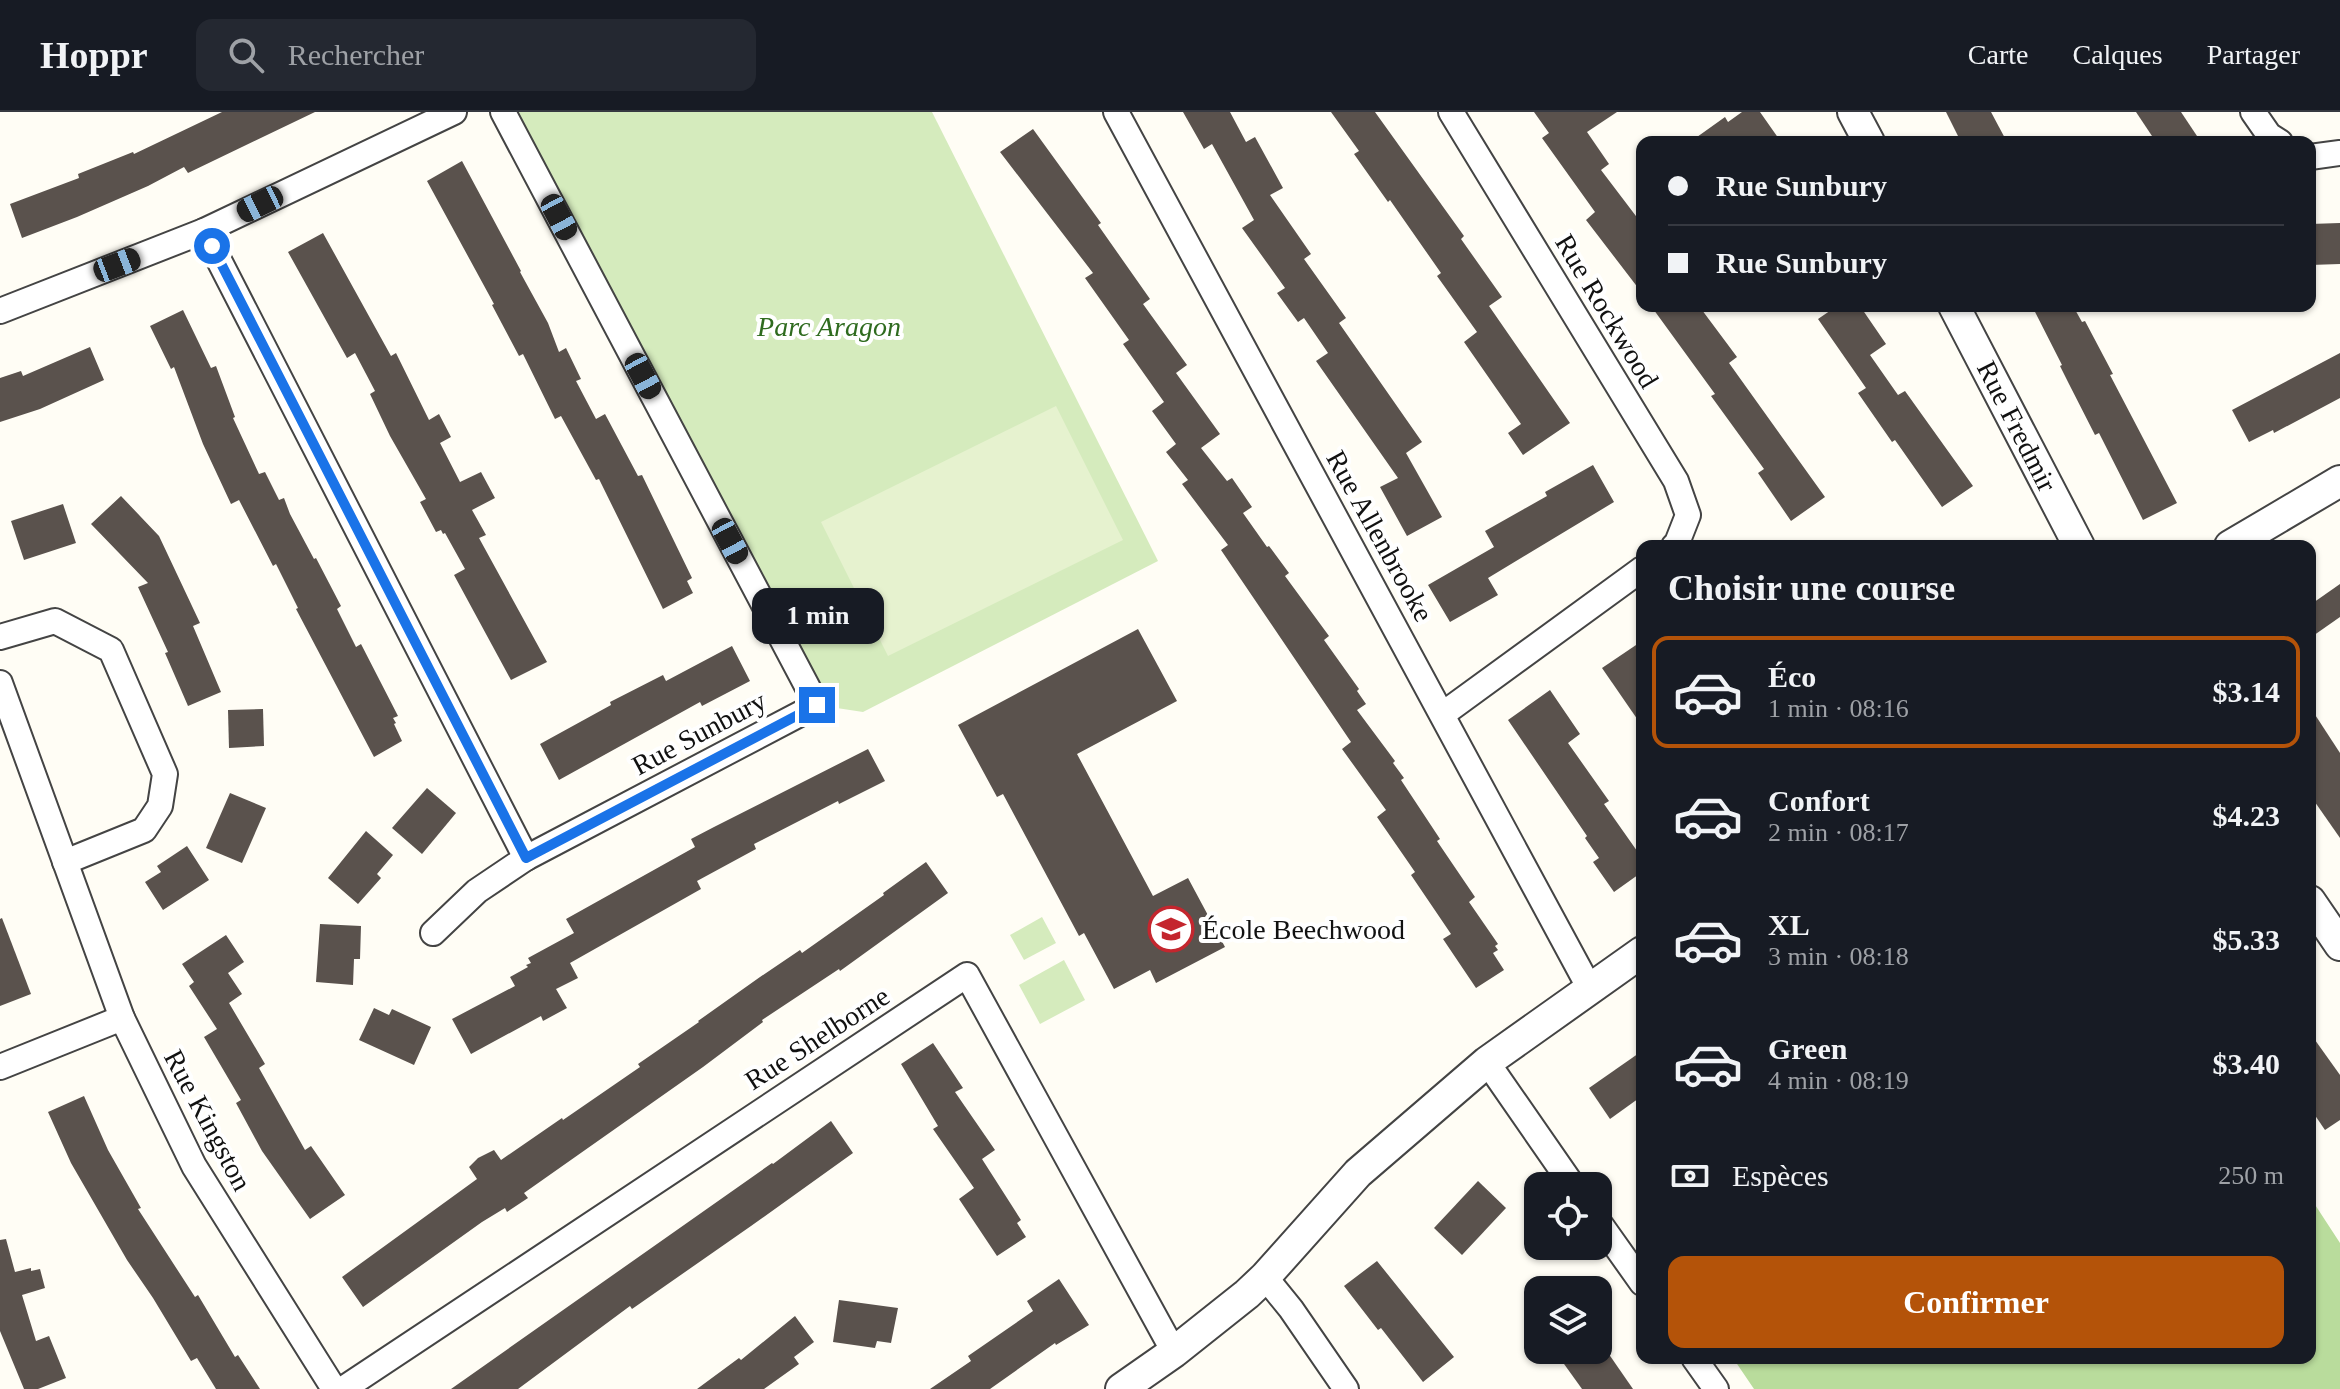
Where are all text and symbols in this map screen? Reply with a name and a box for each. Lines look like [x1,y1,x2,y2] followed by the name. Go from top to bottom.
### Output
[196,19,756,91] search box
[224,33,268,77] icon: search
[40,34,148,76] text: Hoppr
[288,38,424,71] text: Rechercher
[1968,39,2028,70] text: Carte
[2072,39,2163,70] text: Calques
[2207,39,2300,70] text: Partager
[1716,169,1887,202] text: Rue Sunbury
[233,183,287,225] car
[537,190,581,244] car
[194,228,230,264] route start
[1549,229,1665,393] street label: Rue Rockwood
[90,245,144,285] car
[1716,246,1887,279] text: Rue Sunbury
[756,311,901,342] park label: Parc Aragon
[621,349,665,403] car
[1971,356,2063,497] street label: Rue Fredmir
[1320,445,1440,627] street label: Rue Allenbrooke
[708,514,752,568] car
[1668,568,1955,608] text: Choisir une course
[751,589,883,645] callout: 1 min
[787,601,849,630] text: 1 min
[1672,656,1744,728] icon: car
[1768,660,1816,693] text: Éco
[2213,675,2280,708] text: $3.14
[627,685,771,781] street label: Rue Sunbury
[799,687,835,723] route end
[1768,694,1909,723] text: 1 min · 08:16
[1672,780,1744,852] icon: car
[1768,784,1870,817] text: Confort
[2213,799,2280,832] text: $4.23
[1768,818,1909,847] text: 2 min · 08:17
[1672,904,1744,976] icon: car
[1147,905,1195,953] school or university icon: École Beechwood
[1768,908,1810,941] text: XL
[1202,914,1405,945] place label: École Beechwood
[2213,923,2280,956] text: $5.33
[1768,942,1909,971] text: 3 min · 08:18
[739,980,895,1096] street label: Rue Shelborne
[1672,1028,1744,1100] icon: car
[1768,1032,1847,1065] text: Green
[158,1044,258,1196] street label: Rue Kingston
[2213,1047,2280,1080] text: $3.40
[1768,1066,1909,1095] text: 4 min · 08:19
[1668,1154,1712,1198] icon: cash
[1732,1159,1829,1192] text: Espèces
[2218,1161,2284,1190] text: 250 m
[1524,1172,1612,1364] map controls
[1524,1172,1612,1260] button: locate
[1668,1256,2284,1348] button: Confirmer
[1524,1276,1612,1364] button: layers

